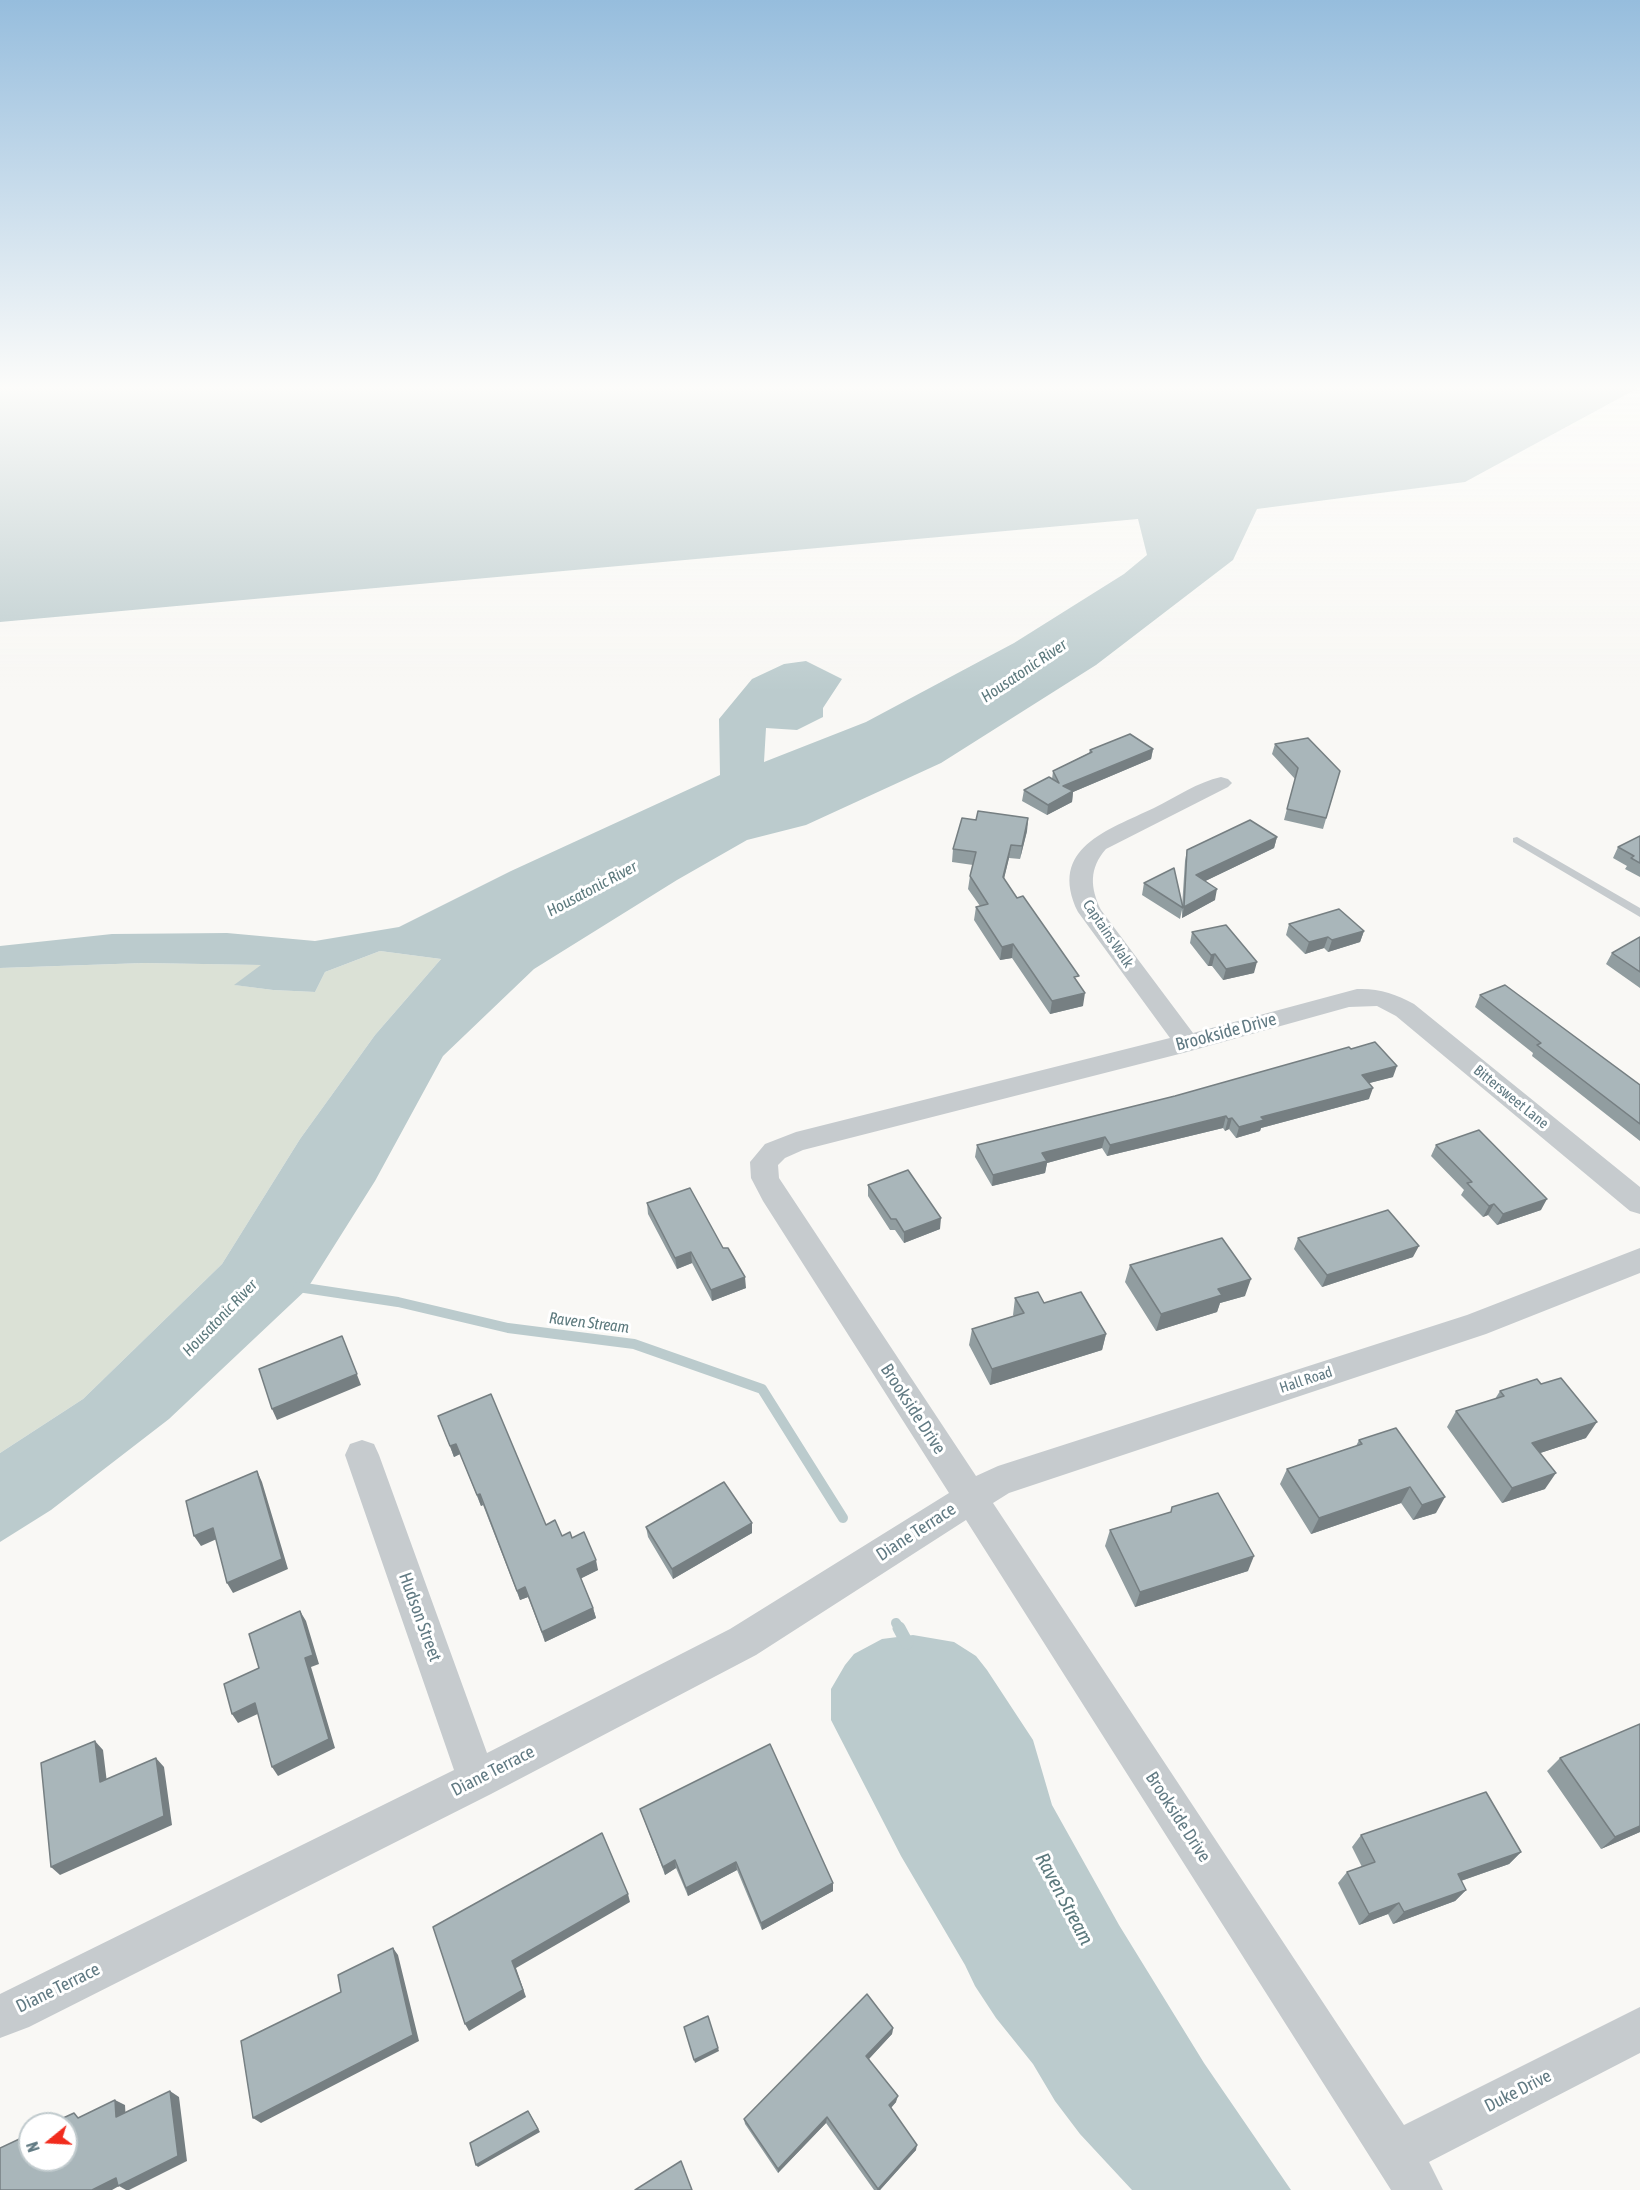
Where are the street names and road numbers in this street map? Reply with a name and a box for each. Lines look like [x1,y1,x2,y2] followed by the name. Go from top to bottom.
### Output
[1079,897,1137,971] street label: Captains Walk
[1173,1008,1279,1056] street label: Brookside Drive
[1470,1061,1552,1133] street label: Bittersweet Lane
[876,1360,950,1458] street label: Brookside Drive
[1277,1363,1335,1397] street label: Hall Road
[872,1498,960,1566] street label: Diane Terrace
[394,1570,446,1664] street label: Hudson Street
[448,1741,538,1801] street label: Diane Terrace
[1141,1768,1215,1866] street label: Brookside Drive
[13,1958,103,2018] street label: Diane Terrace
[1481,2065,1555,2117] street label: Duke Drive

